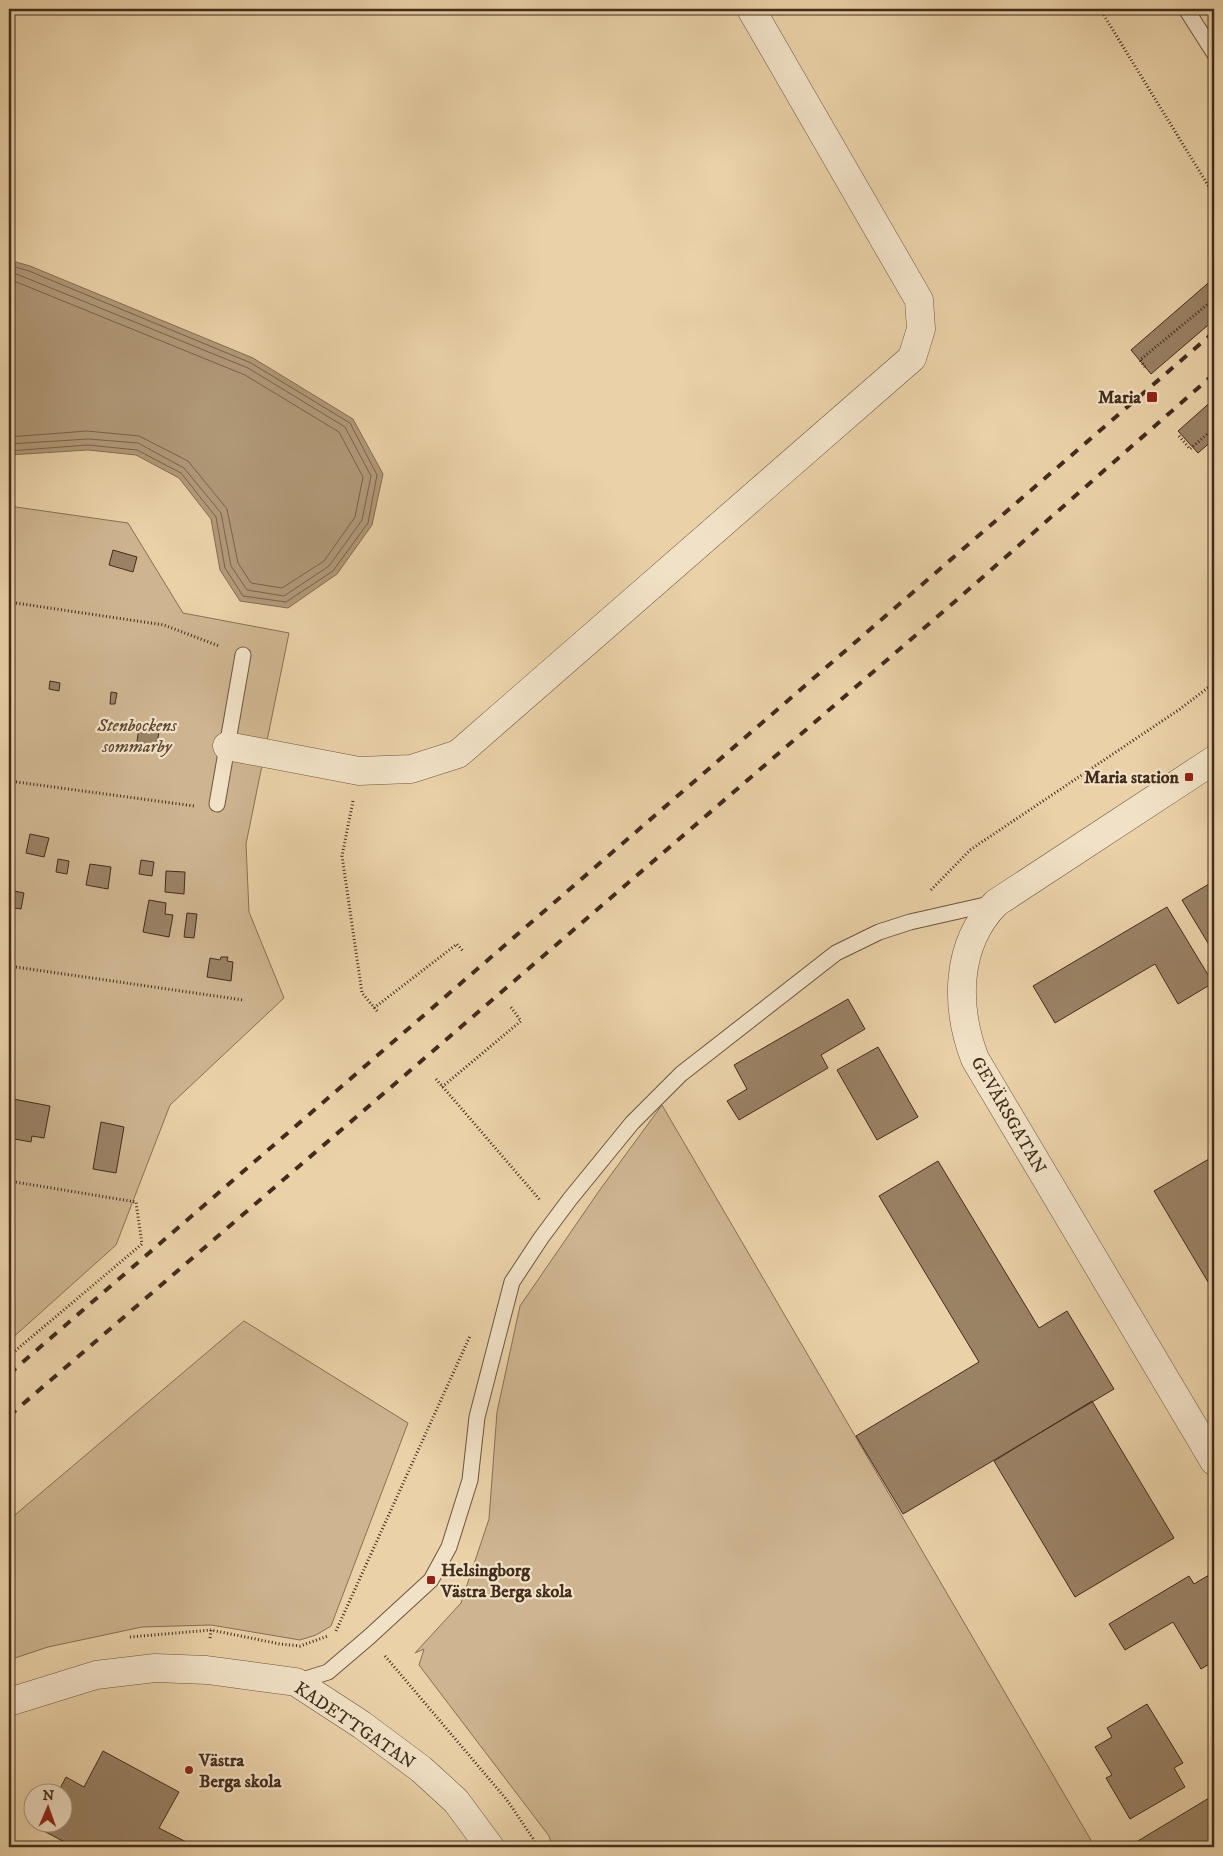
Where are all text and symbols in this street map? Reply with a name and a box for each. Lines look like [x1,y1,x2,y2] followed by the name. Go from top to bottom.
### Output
[1098,387,1141,409] place label: Maria
[1145,390,1159,404] marker: Maria
[96,715,177,758] park label: Stenbockens sommarby
[1084,767,1180,789] place label: Maria station
[1183,771,1195,783] marker: Maria station
[966,1053,1051,1178] street label: GEVÄRSGATAN
[440,1560,573,1603] place label: Helsingborg Västra Berga skola
[425,1574,437,1586] marker: Helsingborg Västra Berga skola
[290,1677,419,1774] street label: KADETTGATAN
[198,1750,282,1793] place label: Västra Berga skola
[183,1764,195,1776] marker: Västra Berga skola
[22,1784,72,1834] north arrow
[42,1787,55,1805] text: N

